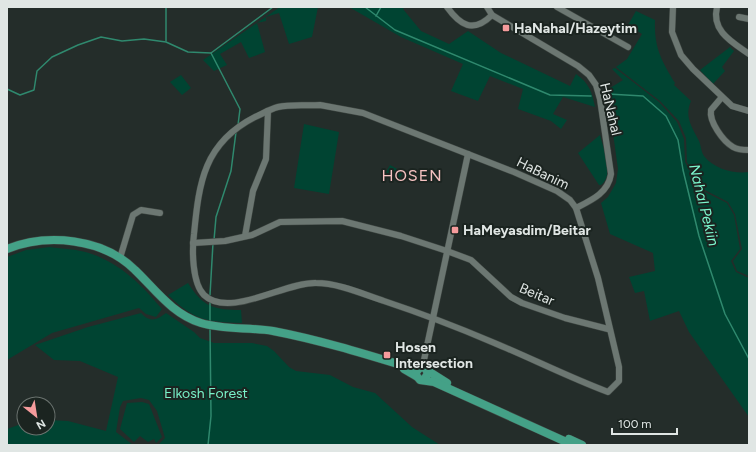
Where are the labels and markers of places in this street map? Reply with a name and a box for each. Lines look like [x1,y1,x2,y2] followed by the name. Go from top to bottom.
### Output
[514,20,637,37] place label: HaNahal/Hazeytim
[501,23,511,33] marker: HaNahal/Hazeytim
[463,222,591,239] place label: HaMeyasdim/Beitar
[450,225,460,235] marker: HaMeyasdim/Beitar
[395,339,473,372] place label: Hosen Intersection
[382,350,392,360] marker: Hosen Intersection

